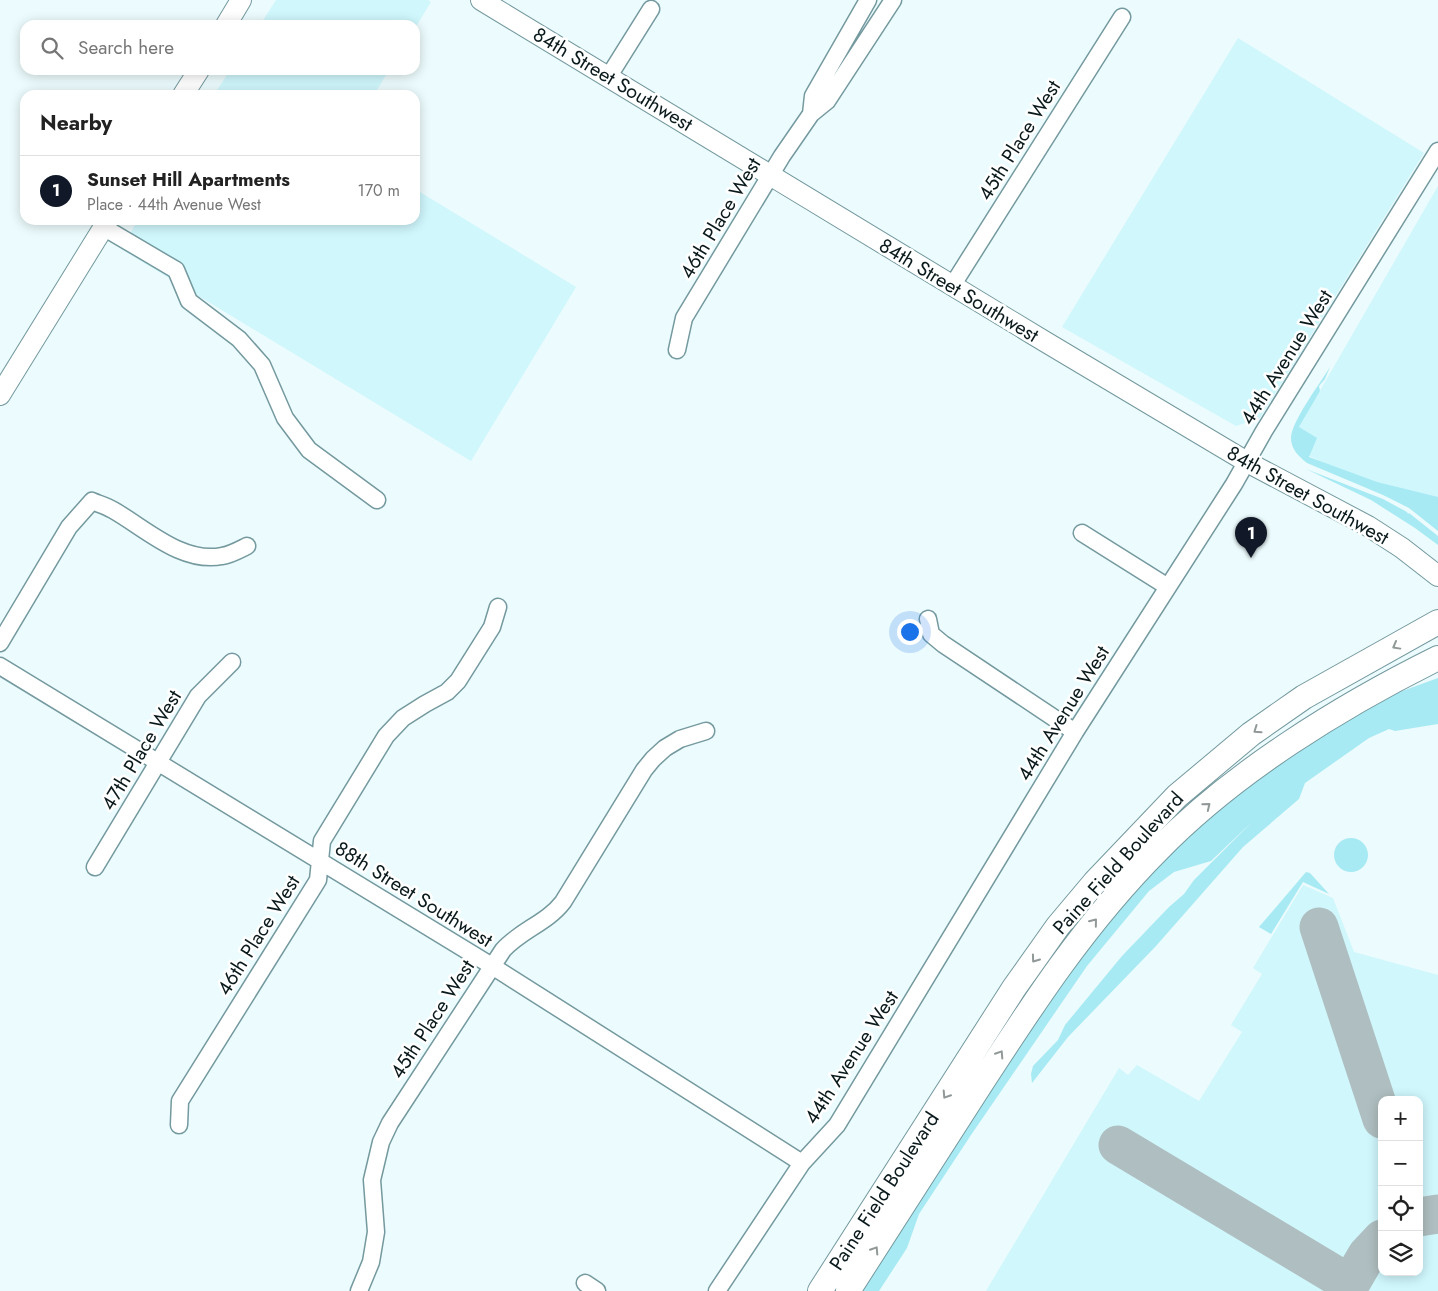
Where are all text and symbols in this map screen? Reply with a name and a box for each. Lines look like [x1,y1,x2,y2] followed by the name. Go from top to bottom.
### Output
[20,20,420,75] search box
[527,20,698,139] street label: 84th Street Southwest
[38,34,66,62] icon: search
[78,34,174,61] text: Search here
[971,74,1068,206] street label: 45th Place West
[40,108,112,138] text: Nearby
[673,152,768,284] street label: 46th Place West
[87,166,290,193] text: Sunset Hill Apartments
[52,179,60,202] text: 1
[358,179,400,202] text: 170 m
[87,193,261,216] text: Place · 44th Avenue West
[873,231,1044,350] street label: 84th Street Southwest
[1233,284,1340,430] street label: 44th Avenue West
[1221,439,1394,552] street label: 84th Street Southwest
[1235,517,1267,558] pin: 1
[897,619,923,645] your location
[1010,640,1117,786] street label: 44th Avenue West
[1392,640,1401,650] one-way arrow
[94,684,189,816] street label: 47th Place West
[1253,724,1263,733] one-way arrow
[1046,786,1190,941] street label: Paine Field Boulevard
[1201,803,1210,811] one-way arrow
[329,834,498,955] street label: 88th Street Southwest
[210,869,307,1001] street label: 46th Place West
[1088,918,1097,927] one-way arrow
[1032,953,1041,963] one-way arrow
[383,954,482,1084] street label: 45th Place West
[797,985,906,1130] street label: 44th Avenue West
[994,1051,1003,1060] one-way arrow
[942,1089,952,1098] one-way arrow
[1378,1096,1423,1276] map controls
[1378,1096,1423,1141] button: +
[822,1106,947,1276] street label: Paine Field Boulevard
[1378,1141,1423,1186] button: −
[1378,1186,1423,1231] button: locate
[1378,1231,1423,1276] button: layers
[868,1246,878,1255] one-way arrow

